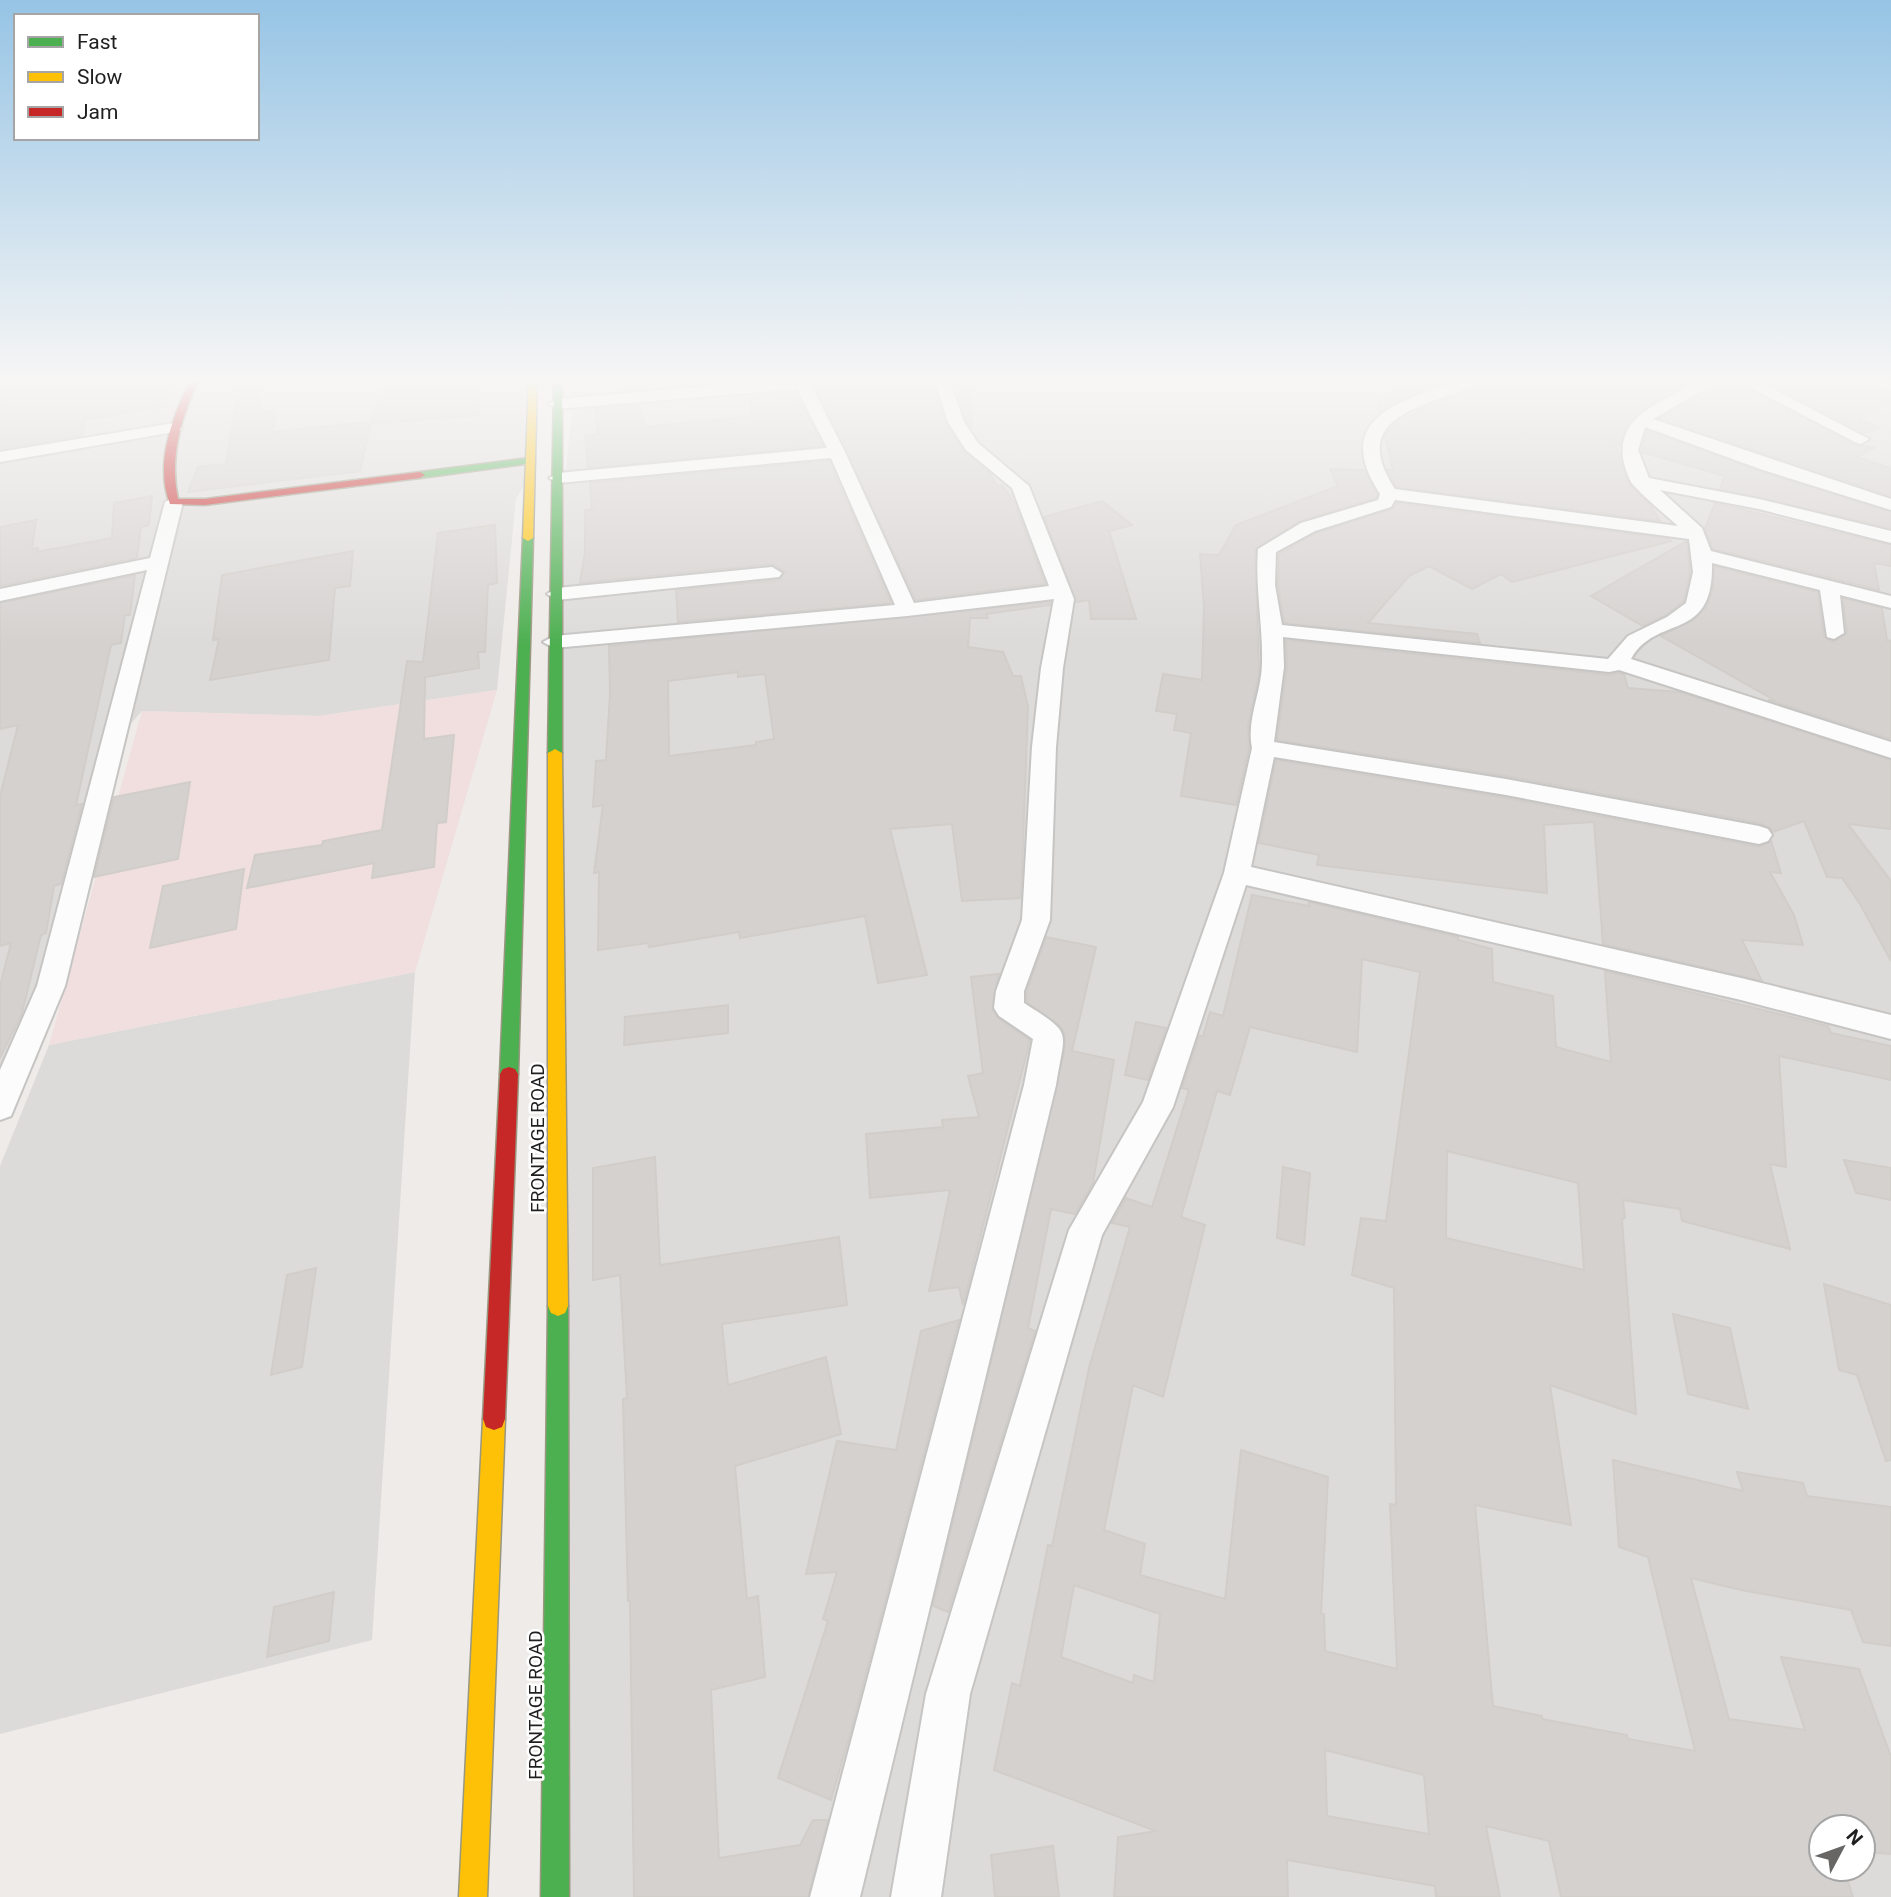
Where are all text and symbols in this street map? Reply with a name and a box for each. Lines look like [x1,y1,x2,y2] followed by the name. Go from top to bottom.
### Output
[14,14,259,140] legend
[77,30,118,54] text: Fast
[77,65,123,89] text: Slow
[77,100,118,124] text: Jam
[526,1063,549,1213] street label: FRONTAGE ROAD
[524,1630,547,1780] street label: FRONTAGE ROAD
[1807,1813,1877,1883] north arrow
[1841,1825,1868,1850] text: N

